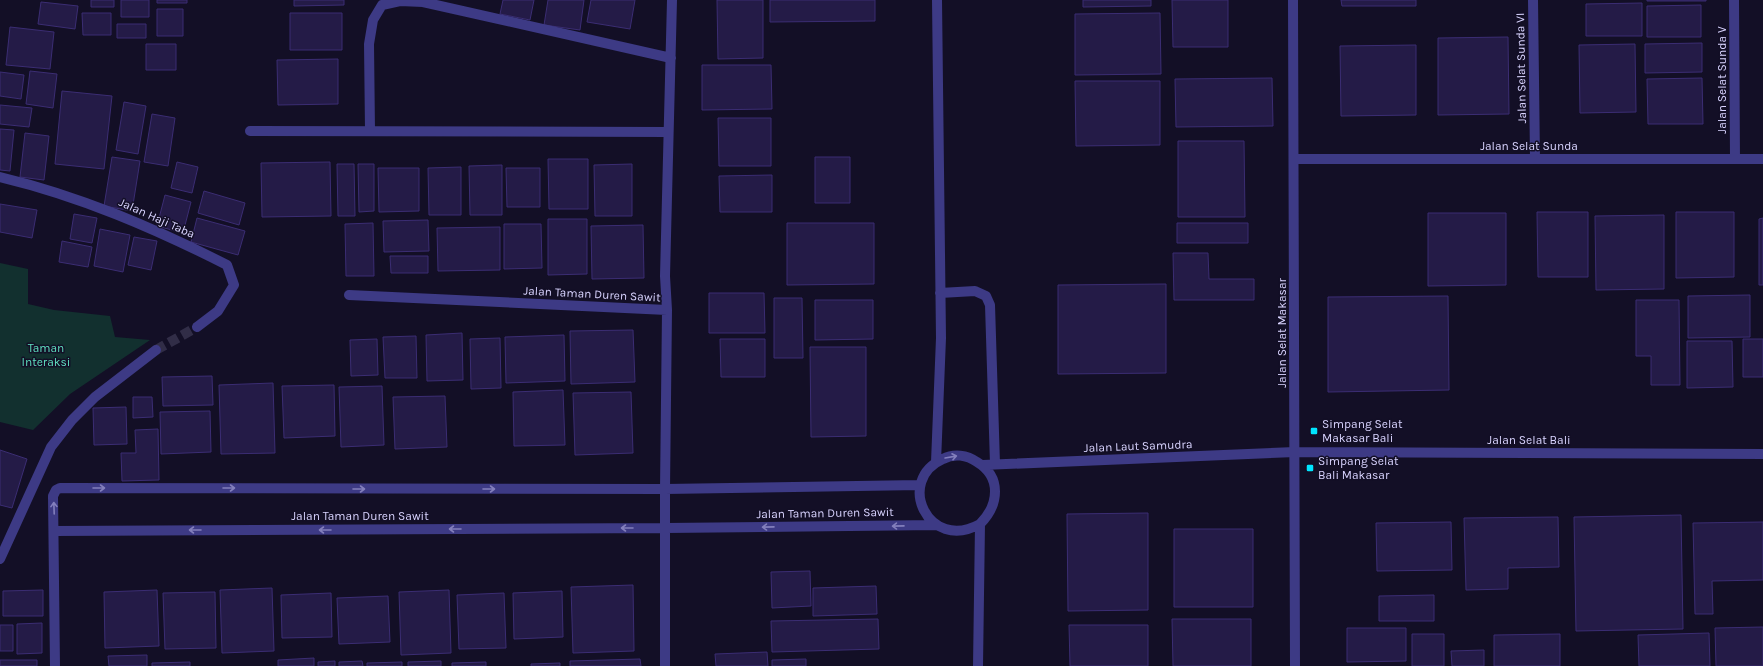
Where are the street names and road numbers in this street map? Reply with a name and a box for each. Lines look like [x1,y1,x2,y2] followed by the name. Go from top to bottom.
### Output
[1513,13,1529,123] street label: Jalan Selat Sunda VI
[1715,26,1729,134] street label: Jalan Selat Sunda V
[1480,139,1578,153] street label: Jalan Selat Sunda
[117,195,197,241] street label: Jalan Haji Taba
[1275,278,1289,388] street label: Jalan Selat Makasar
[523,283,661,305] street label: Jalan Taman Duren Sawit
[1487,433,1571,447] street label: Jalan Selat Bali
[1083,437,1193,455] street label: Jalan Laut Samudra
[756,505,894,521] street label: Jalan Taman Duren Sawit
[291,509,429,523] street label: Jalan Taman Duren Sawit

